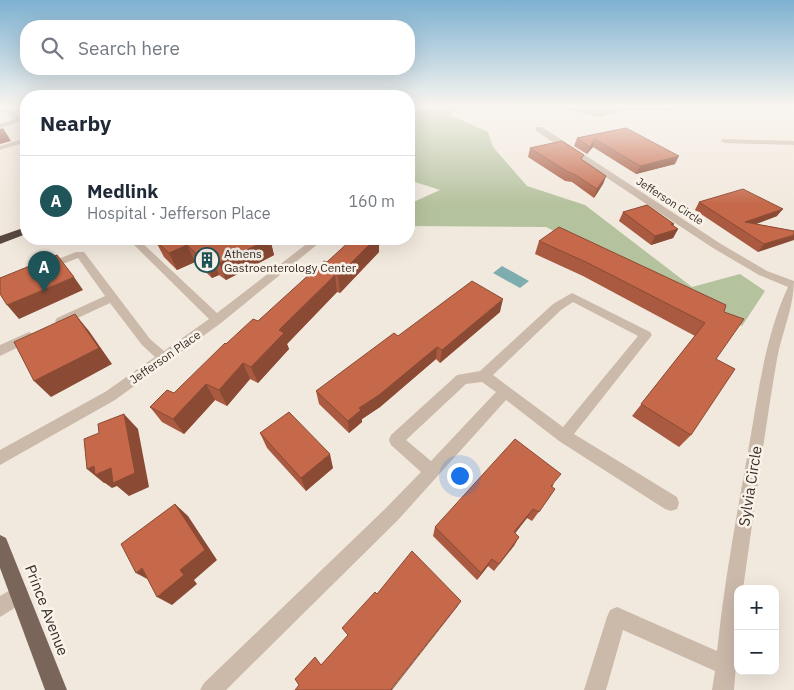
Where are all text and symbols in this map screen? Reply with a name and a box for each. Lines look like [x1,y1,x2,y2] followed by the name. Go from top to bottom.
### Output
[20,20,415,75] search box
[38,34,66,62] icon: search
[78,36,180,60] text: Search here
[40,109,111,137] text: Nearby
[634,174,706,228] street label: Jefferson Circle
[87,179,158,203] text: Medlink
[51,191,61,211] text: A
[348,191,395,211] text: 160 m
[87,203,270,223] text: Hospital · Jefferson Place
[224,246,357,275] place label: Athens Gastroenterology Center
[194,247,220,273] building icon: Athens Gastroenterology Center
[28,251,60,292] pin: A
[127,327,204,387] street label: Jefferson Place
[734,444,766,528] street label: Sylvia Circle
[447,463,473,489] your location
[21,562,73,658] street label: Prince Avenue
[734,585,779,675] map controls
[734,585,779,630] button: +
[734,630,779,675] button: −

